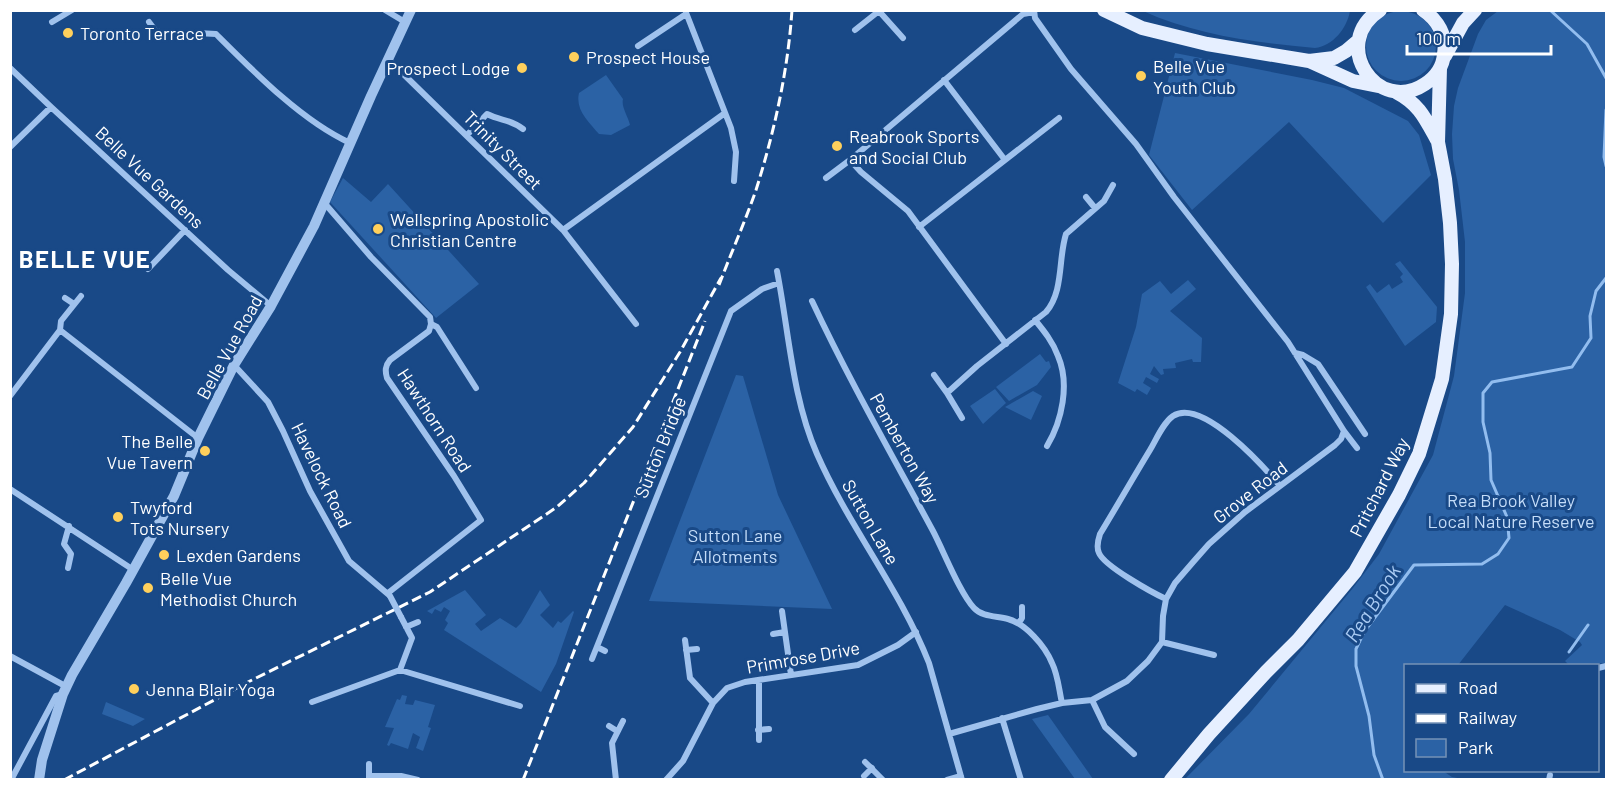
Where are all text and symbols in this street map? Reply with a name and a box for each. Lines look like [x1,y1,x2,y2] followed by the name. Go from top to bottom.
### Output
[1407,18,1551,56] scale bar
[80,22,204,44] place label: Toronto Terrace
[61,26,75,40] marker: Toronto Terrace
[1416,27,1461,49] text: 100 m
[586,46,710,68] place label: Prospect House
[567,50,581,64] marker: Prospect House
[1153,55,1236,98] place label: Belle Vue Youth Club
[386,57,510,79] place label: Prospect Lodge
[515,61,529,75] marker: Prospect Lodge
[1134,69,1148,83] marker: Belle Vue Youth Club
[459,106,547,194] street label: Trinity Street
[91,121,209,233] street label: Belle Vue Gardens
[849,125,979,168] place label: Reabrook Sports and Social Club
[830,139,844,153] marker: Reabrook Sports and Social Club
[390,208,549,251] place label: Wellspring Apostolic Christian Centre
[371,222,385,236] marker: Wellspring Apostolic Christian Centre
[19,244,151,273] district label: BELLE VUE
[191,291,267,403] street label: Belle Vue Road
[393,364,477,476] street label: Hawthorn Road
[866,389,944,507] street label: Pemberton Way
[630,393,690,501] street label: Sutton Bridge
[287,419,357,531] street label: Havelock Road
[107,430,193,473] place label: The Belle Vue Tavern
[1345,434,1413,540] street label: Pritchard Way
[198,444,212,458] marker: The Belle Vue Tavern
[1208,456,1292,528] street label: Grove Road
[838,475,904,569] street label: Sutton Lane
[1427,489,1595,532] park label: Rea Brook Valley Local Nature Reserve
[130,496,229,539] place label: Twyford Tots Nursery
[111,510,125,524] marker: Twyford Tots Nursery
[688,524,782,567] park label: Sutton Lane Allotments
[176,544,301,566] place label: Lexden Gardens
[157,548,171,562] marker: Lexden Gardens
[1339,560,1405,646] water label: Rea Brook
[160,567,297,610] place label: Belle Vue Methodist Church
[141,581,155,595] marker: Belle Vue Methodist Church
[745,636,861,678] street label: Primrose Drive
[1404,664,1599,772] legend
[1458,676,1498,698] text: Road
[146,678,275,700] place label: Jenna Blair Yoga
[127,682,141,696] marker: Jenna Blair Yoga
[1458,706,1517,728] text: Railway
[1458,736,1493,758] text: Park

